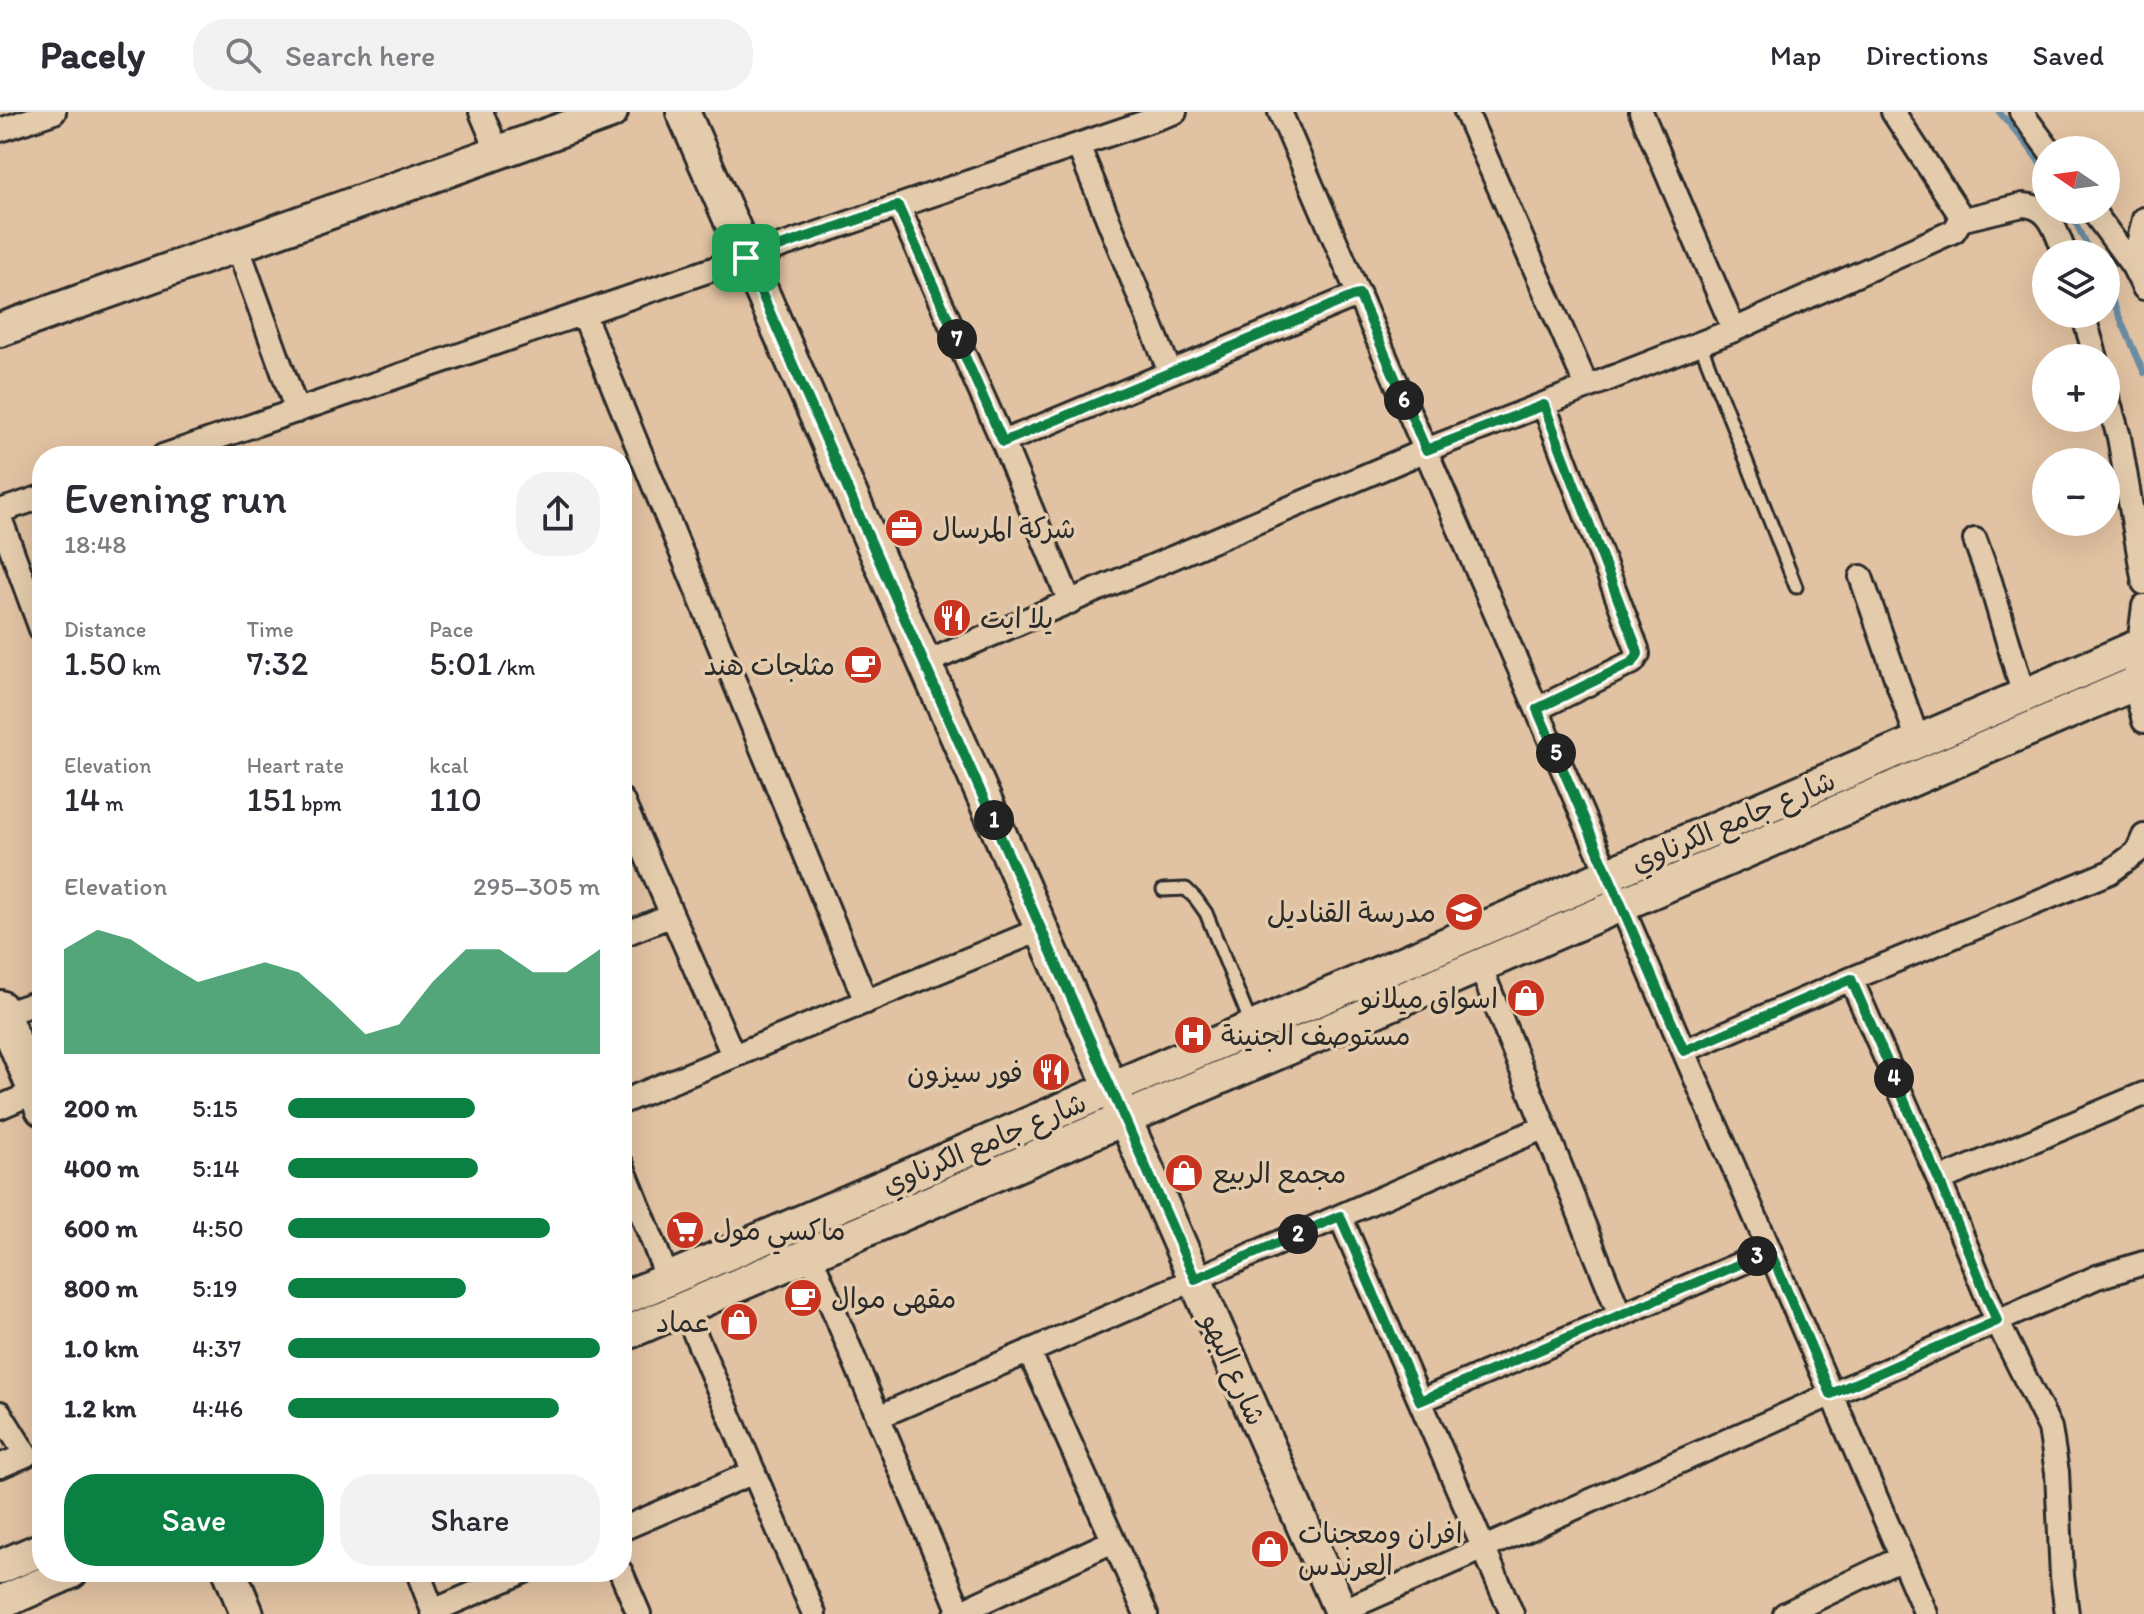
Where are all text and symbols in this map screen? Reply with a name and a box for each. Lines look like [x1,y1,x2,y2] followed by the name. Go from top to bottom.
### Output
[193,19,753,91] search box
[40,32,145,78] text: Pacely
[221,33,265,77] icon: search
[285,37,435,74] text: Search here
[1770,38,1821,72] text: Map
[1865,38,1989,72] text: Directions
[2033,38,2104,72] text: Saved
[2032,136,2120,224] north arrow
[2032,136,2120,536] map controls
[712,224,780,292] pin
[724,236,768,280] icon: arrive
[2032,240,2120,328] button: layers
[937,319,977,359] pin: 7
[952,325,962,352] text: 7
[2032,344,2120,432] button: +
[1384,380,1424,420] pin: 6
[1398,386,1410,413] text: 6
[2032,448,2120,536] button: −
[64,471,287,524] text: Evening run
[516,472,600,556] button: share
[883,507,925,549] office icon: شركة المرسال
[932,511,1076,545] place label: شركة المرسال
[64,528,127,560] text: 18:48
[931,597,973,639] restaurant icon: يلا ايت
[980,601,1053,635] place label: يلا ايت
[64,616,146,643] text: Distance
[247,616,294,643] text: Time
[429,616,473,643] text: Pace
[64,643,127,684] text: 1.50
[247,643,308,684] text: 7:32
[429,643,492,684] text: 5:01
[842,644,884,686] cafe icon: مثلجات هند
[704,648,835,682] place label: مثلجات هند
[127,654,161,681] text: km
[492,654,536,681] text: /km
[1536,733,1576,773] pin: 5
[1550,739,1562,766] text: 5
[64,752,151,779] text: Elevation
[247,752,344,779] text: Heart rate
[429,752,468,779] text: kcal
[1626,763,1842,883] street label: شارع جامع الكرناوي
[64,779,100,820] text: 14
[247,779,296,820] text: 151
[429,779,482,820] text: 110
[100,790,124,817] text: m
[296,790,342,817] text: bpm
[974,800,1014,840] pin: 1
[989,806,999,833] text: 1
[64,870,167,902] text: Elevation
[473,870,600,902] text: 295–305 m
[1443,891,1485,933] school or university icon: مدرسة القناديل
[1267,895,1436,929] place label: مدرسة القناديل
[1505,977,1547,1019] shop icon: اسواق ميلانو
[1358,981,1498,1015] place label: اسواق ميلانو
[1172,1014,1214,1056] hospital icon: مستوصف الجنينة
[1221,1018,1410,1052] place label: مستوصف الجنينة
[1030,1051,1072,1093] restaurant icon: فور سيزون
[907,1055,1023,1090] place label: فور سيزون
[1874,1058,1914,1098] pin: 4
[1887,1064,1901,1091] text: 4
[877,1085,1093,1205] street label: شارع جامع الكرناوي
[64,1092,137,1124] text: 200 m
[192,1092,238,1124] text: 5:15
[64,1152,139,1184] text: 400 m
[192,1152,240,1184] text: 5:14
[1163,1152,1205,1194] shop icon: مجمع الربيع
[1212,1156,1346,1193] place label: مجمع الربيع
[664,1209,706,1251] supermarket icon: ماكسي مول
[64,1212,138,1244] text: 600 m
[192,1212,244,1244] text: 4:50
[713,1213,845,1255] place label: ماكسي مول
[1278,1214,1318,1254] pin: 2
[1292,1220,1304,1247] text: 2
[1737,1236,1777,1276] pin: 3
[1751,1242,1763,1269] text: 3
[64,1272,138,1304] text: 800 m
[192,1272,238,1304] text: 5:19
[782,1277,824,1319] cafe icon: مقهى موال
[831,1281,956,1316] place label: مقهى موال
[718,1301,760,1343] shop icon: عماد
[656,1305,711,1339] place label: عماد
[1191,1306,1274,1432] street label: شارع البهو
[64,1332,139,1364] text: 1.0 km
[192,1332,241,1364] text: 4:37
[64,1392,136,1424] text: 1.2 km
[192,1392,243,1424] text: 4:46
[64,1474,324,1566] button: Save
[340,1474,600,1566] button: Share
[1298,1516,1463,1582] place label: افران ومعجنات العرندس
[1249,1528,1291,1570] shop icon: افران ومعجنات العرندس

